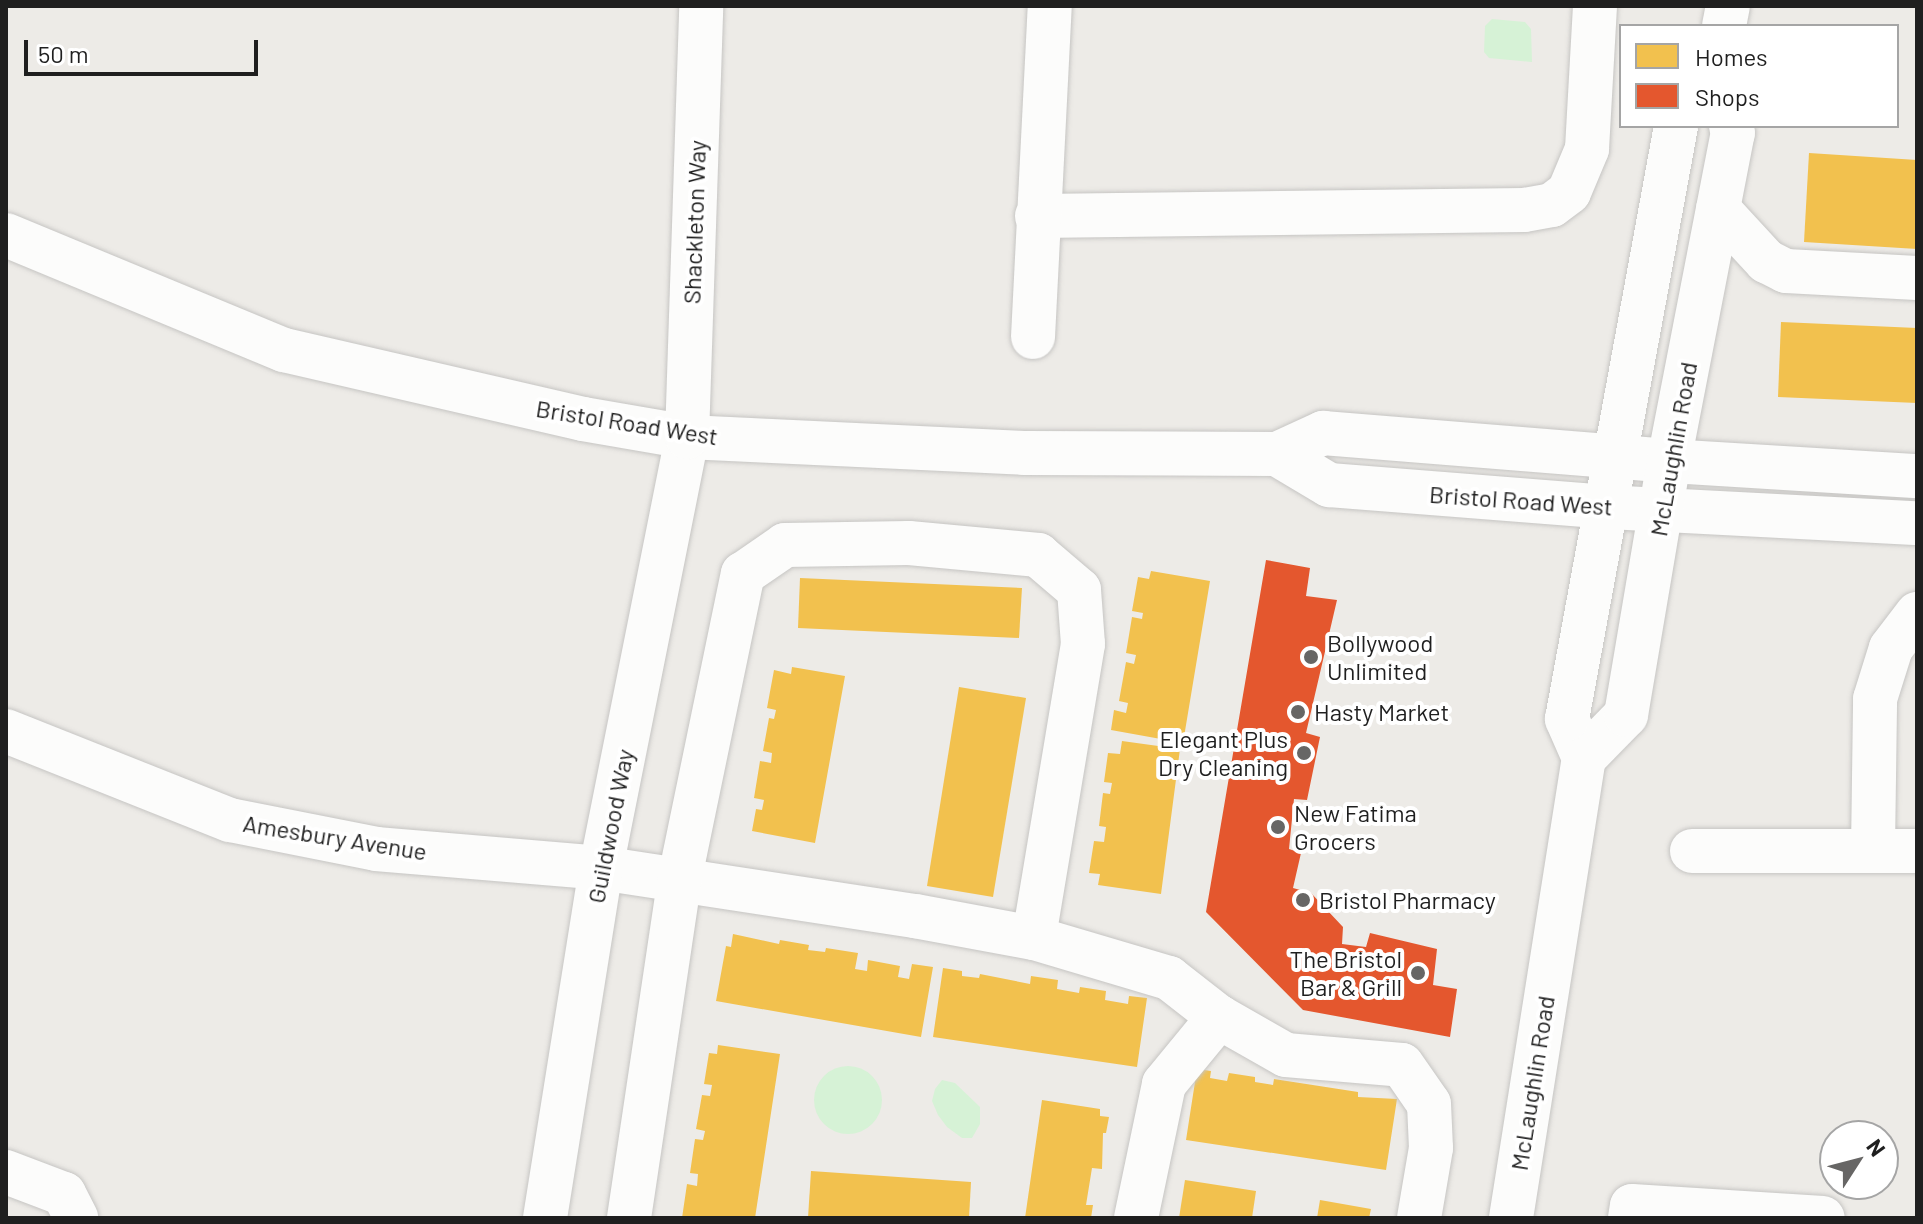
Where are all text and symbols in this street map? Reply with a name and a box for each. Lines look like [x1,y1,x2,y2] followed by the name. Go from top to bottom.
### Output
[28,24,262,74] scale bar
[1619,24,1899,128] legend
[38,39,89,68] text: 50 m
[1695,42,1768,71] text: Homes
[1695,82,1760,111] text: Shops
[677,139,711,305] street label: Shackleton Way
[1643,360,1703,538] street label: McLaughlin Road
[534,393,720,451] street label: Bristol Road West
[1428,479,1614,521] street label: Bristol Road West
[1327,629,1433,685] place label: Bollywood Unlimited
[1302,648,1320,666] marker: Bollywood Unlimited
[1314,698,1449,726] place label: Hasty Market
[1289,703,1307,721] marker: Hasty Market
[1158,725,1288,781] place label: Elegant Plus Dry Cleaning
[1295,744,1313,762] marker: Elegant Plus Dry Cleaning
[581,746,639,906] street label: Guildwood Way
[1294,799,1417,855] place label: New Fatima Grocers
[241,808,429,866] street label: Amesbury Avenue
[1269,818,1287,836] marker: New Fatima Grocers
[1319,886,1496,914] place label: Bristol Pharmacy
[1294,891,1312,909] marker: Bristol Pharmacy
[1290,945,1402,1001] place label: The Bristol Bar & Grill
[1409,964,1427,982] marker: The Bristol Bar & Grill
[1504,994,1560,1172] street label: McLaughlin Road
[1819,1120,1899,1200] north arrow
[1862,1133,1892,1161] text: N

